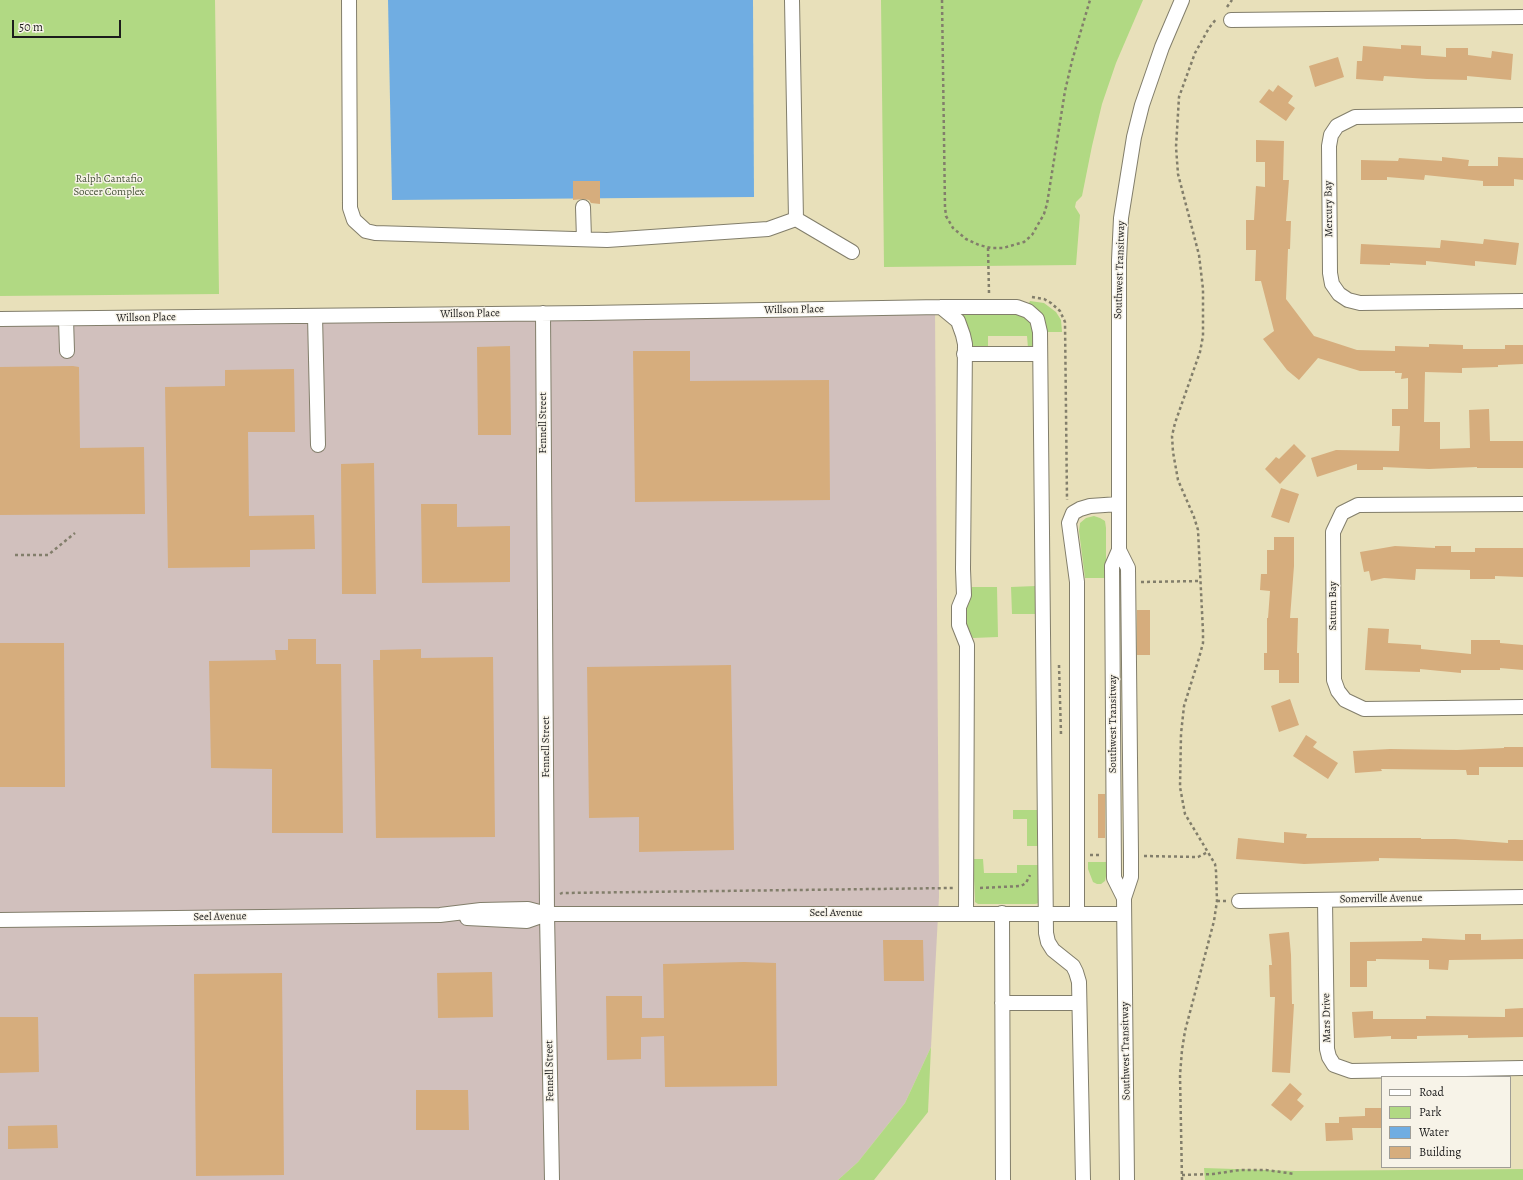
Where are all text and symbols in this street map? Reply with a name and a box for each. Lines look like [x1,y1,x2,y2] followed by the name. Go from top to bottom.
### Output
[14,12,123,38] scale bar
[19,19,43,35] text: 50 m
[73,172,145,198] park label: Ralph Cantafio Soccer Complex
[1322,181,1336,237] street label: Mercury Bay
[1112,221,1128,319] street label: Southwest Transitway
[764,303,824,317] street label: Willson Place
[440,307,500,321] street label: Willson Place
[116,311,176,325] street label: Willson Place
[536,392,550,454] street label: Fennell Street
[1326,581,1340,631] street label: Saturn Bay
[1106,675,1120,773] street label: Southwest Transitway
[539,716,553,778] street label: Fennell Street
[1340,892,1422,906] street label: Somerville Avenue
[809,906,863,920] street label: Seel Avenue
[193,910,247,924] street label: Seel Avenue
[1320,993,1334,1043] street label: Mars Drive
[1119,1002,1133,1100] street label: Southwest Transitway
[543,1040,557,1102] street label: Fennell Street
[1381,1076,1511,1168] legend
[1419,1084,1444,1100] text: Road
[1419,1104,1442,1120] text: Park
[1419,1124,1449,1140] text: Water
[1419,1144,1461,1160] text: Building

